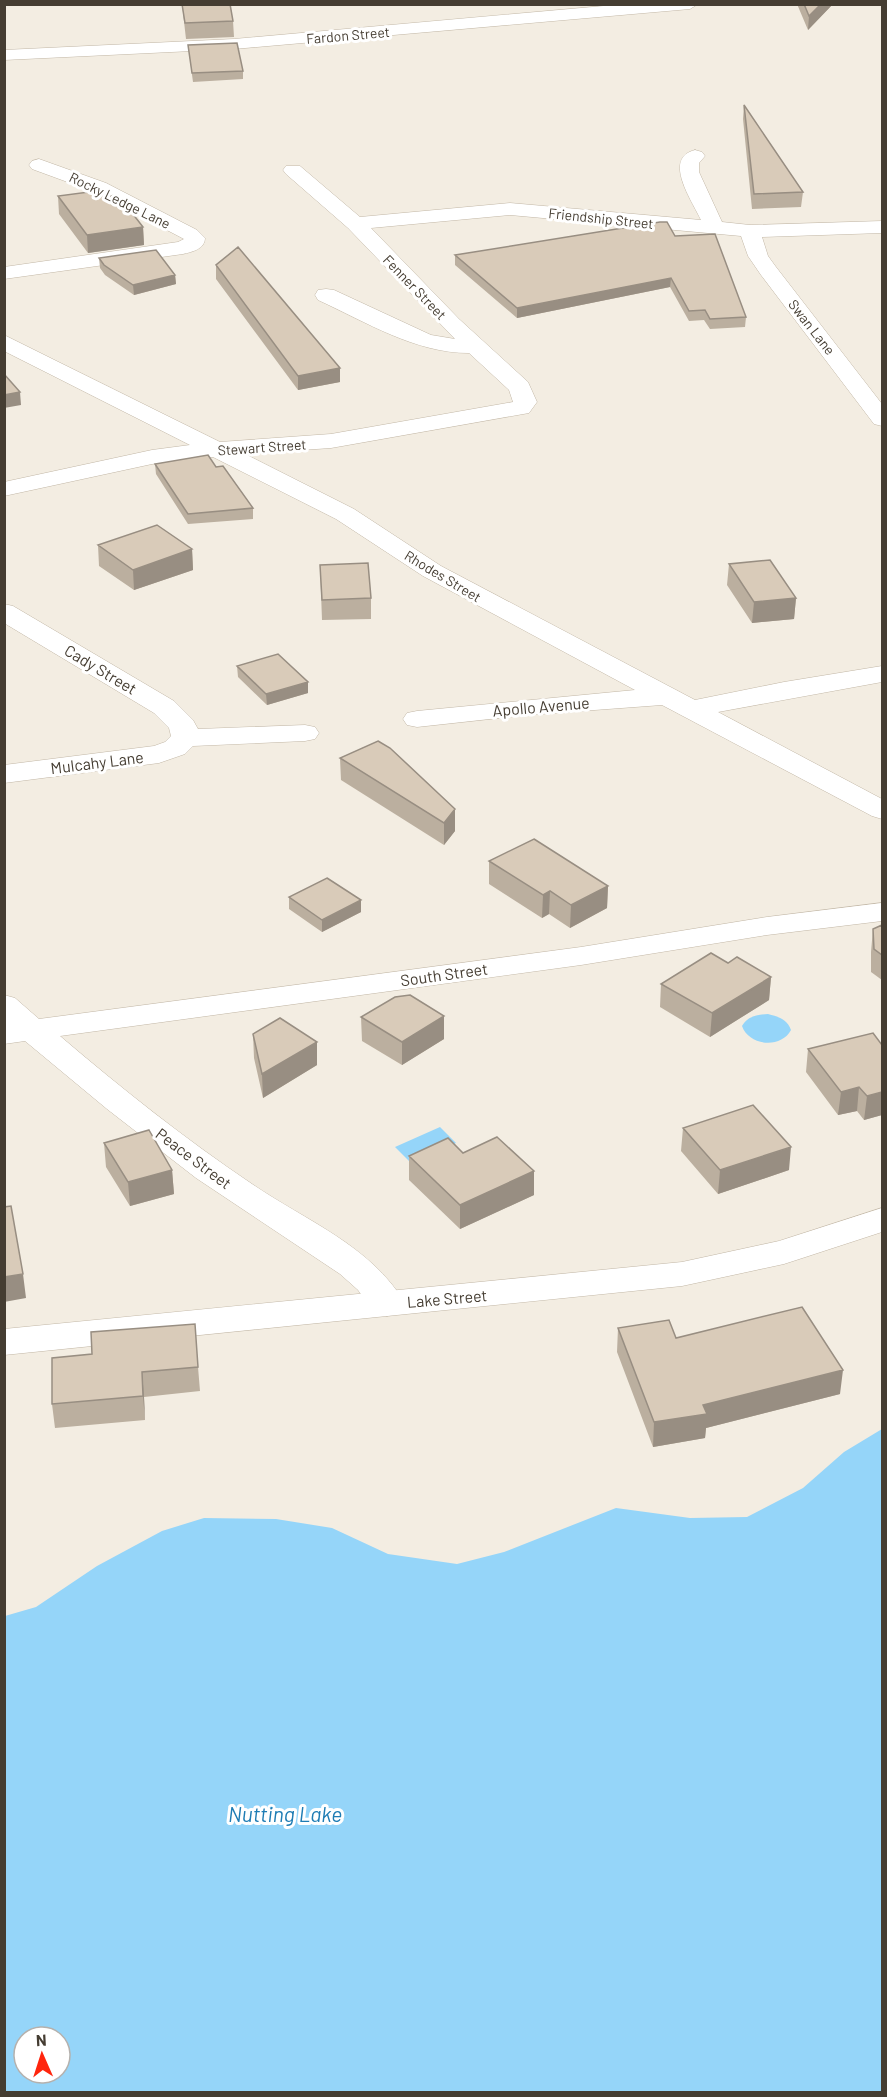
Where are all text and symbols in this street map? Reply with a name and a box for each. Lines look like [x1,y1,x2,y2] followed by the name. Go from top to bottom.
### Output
[306,23,390,47] street label: Fardon Street
[67,168,173,232] street label: Rocky Ledge Lane
[548,204,654,232] street label: Friendship Street
[380,251,450,323] street label: Fenner Street
[785,296,839,358] street label: Swan Lane
[217,435,307,459] street label: Stewart Street
[402,546,484,606] street label: Rhodes Street
[61,640,141,698] street label: Cady Street
[492,692,590,720] street label: Apollo Avenue
[49,747,145,777] street label: Mulcahy Lane
[399,958,489,990] street label: South Street
[153,1123,235,1193] street label: Peace Street
[406,1285,488,1311] street label: Lake Street
[228,1801,342,1826] water label: Nutting Lake
[12,2025,72,2085] north arrow
[35,2030,47,2049] text: N

